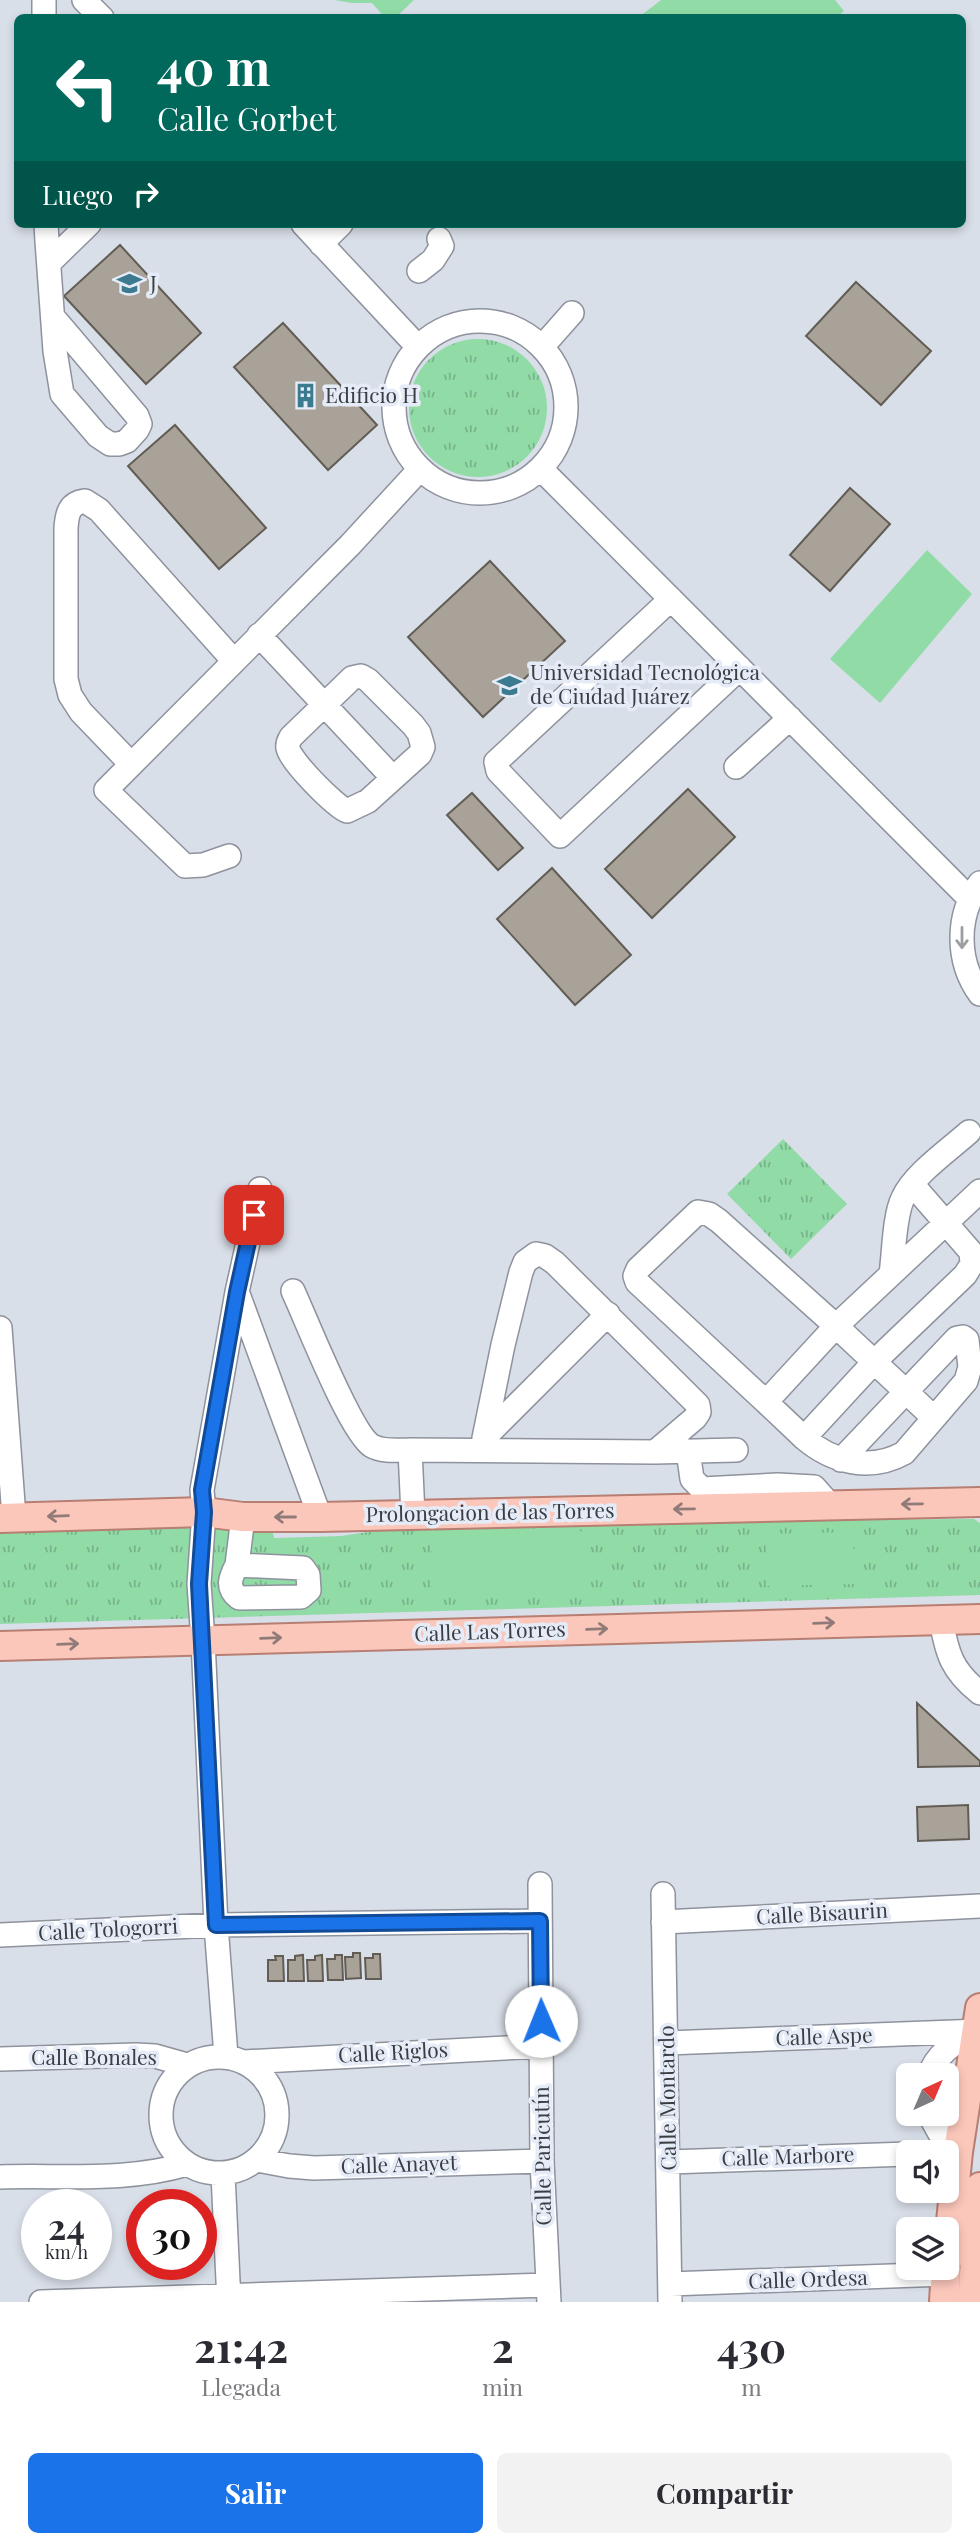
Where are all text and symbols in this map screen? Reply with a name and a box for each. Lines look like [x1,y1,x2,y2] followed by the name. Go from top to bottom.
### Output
[157,33,270,98] text: 40 m
[42,42,133,133] icon: left
[157,96,336,139] text: Calle Gorbet
[127,175,165,213] icon: right
[42,177,113,212] text: Luego
[149,268,157,296] place label: J
[116,270,144,298] school or university icon: J
[325,380,418,408] place label: Edificio H
[291,382,319,410] building icon: Edificio H
[530,657,760,709] place label: Universidad Tecnológica de Ciudad Juárez
[496,671,524,699] school or university icon: Universidad Tecnológica de Ciudad Juárez
[955,927,969,950] one-way arrow
[224,1185,284,1245] pin
[235,1196,273,1234] icon: arrive
[365,1495,615,1527] street label: Prolongacion de las Torres
[901,1497,924,1510] one-way arrow
[673,1502,696,1516] one-way arrow
[47,1509,70,1523] one-way arrow
[274,1510,297,1524] one-way arrow
[414,1613,566,1647] street label: Calle Las Torres
[812,1617,835,1630] one-way arrow
[585,1623,608,1636] one-way arrow
[260,1632,283,1645] one-way arrow
[56,1637,79,1651] one-way arrow
[755,1895,889,1929] street label: Calle Bisaurin
[37,1910,179,1946] street label: Calle Tologorri
[504,1984,578,2058] position arrow
[775,2019,873,2051] street label: Calle Aspe
[651,2025,681,2171] street label: Calle Montardo
[337,2034,449,2068] street label: Calle Riglos
[31,2042,157,2070] street label: Calle Bonales
[896,2063,959,2126] north arrow
[896,2063,959,2280] map controls
[526,2086,556,2226] street label: Calle Paricutín
[721,2139,855,2171] street label: Calle Marbore
[896,2140,959,2203] button: sound
[340,2147,458,2179] street label: Calle Anayet
[126,2189,217,2280] speed limit sign: 30
[48,2202,85,2249] text: 24
[896,2217,959,2280] button: layers
[45,2240,88,2264] text: km/h
[748,2262,869,2294] street label: Calle Ordesa
[194,2318,288,2374] text: 21:42
[492,2318,514,2374] text: 2
[717,2318,786,2374] text: 430
[201,2371,281,2402] text: Llegada
[482,2371,523,2402] text: min
[741,2371,762,2402] text: m
[28,2453,483,2533] button: Salir
[497,2453,952,2533] button: Compartir

